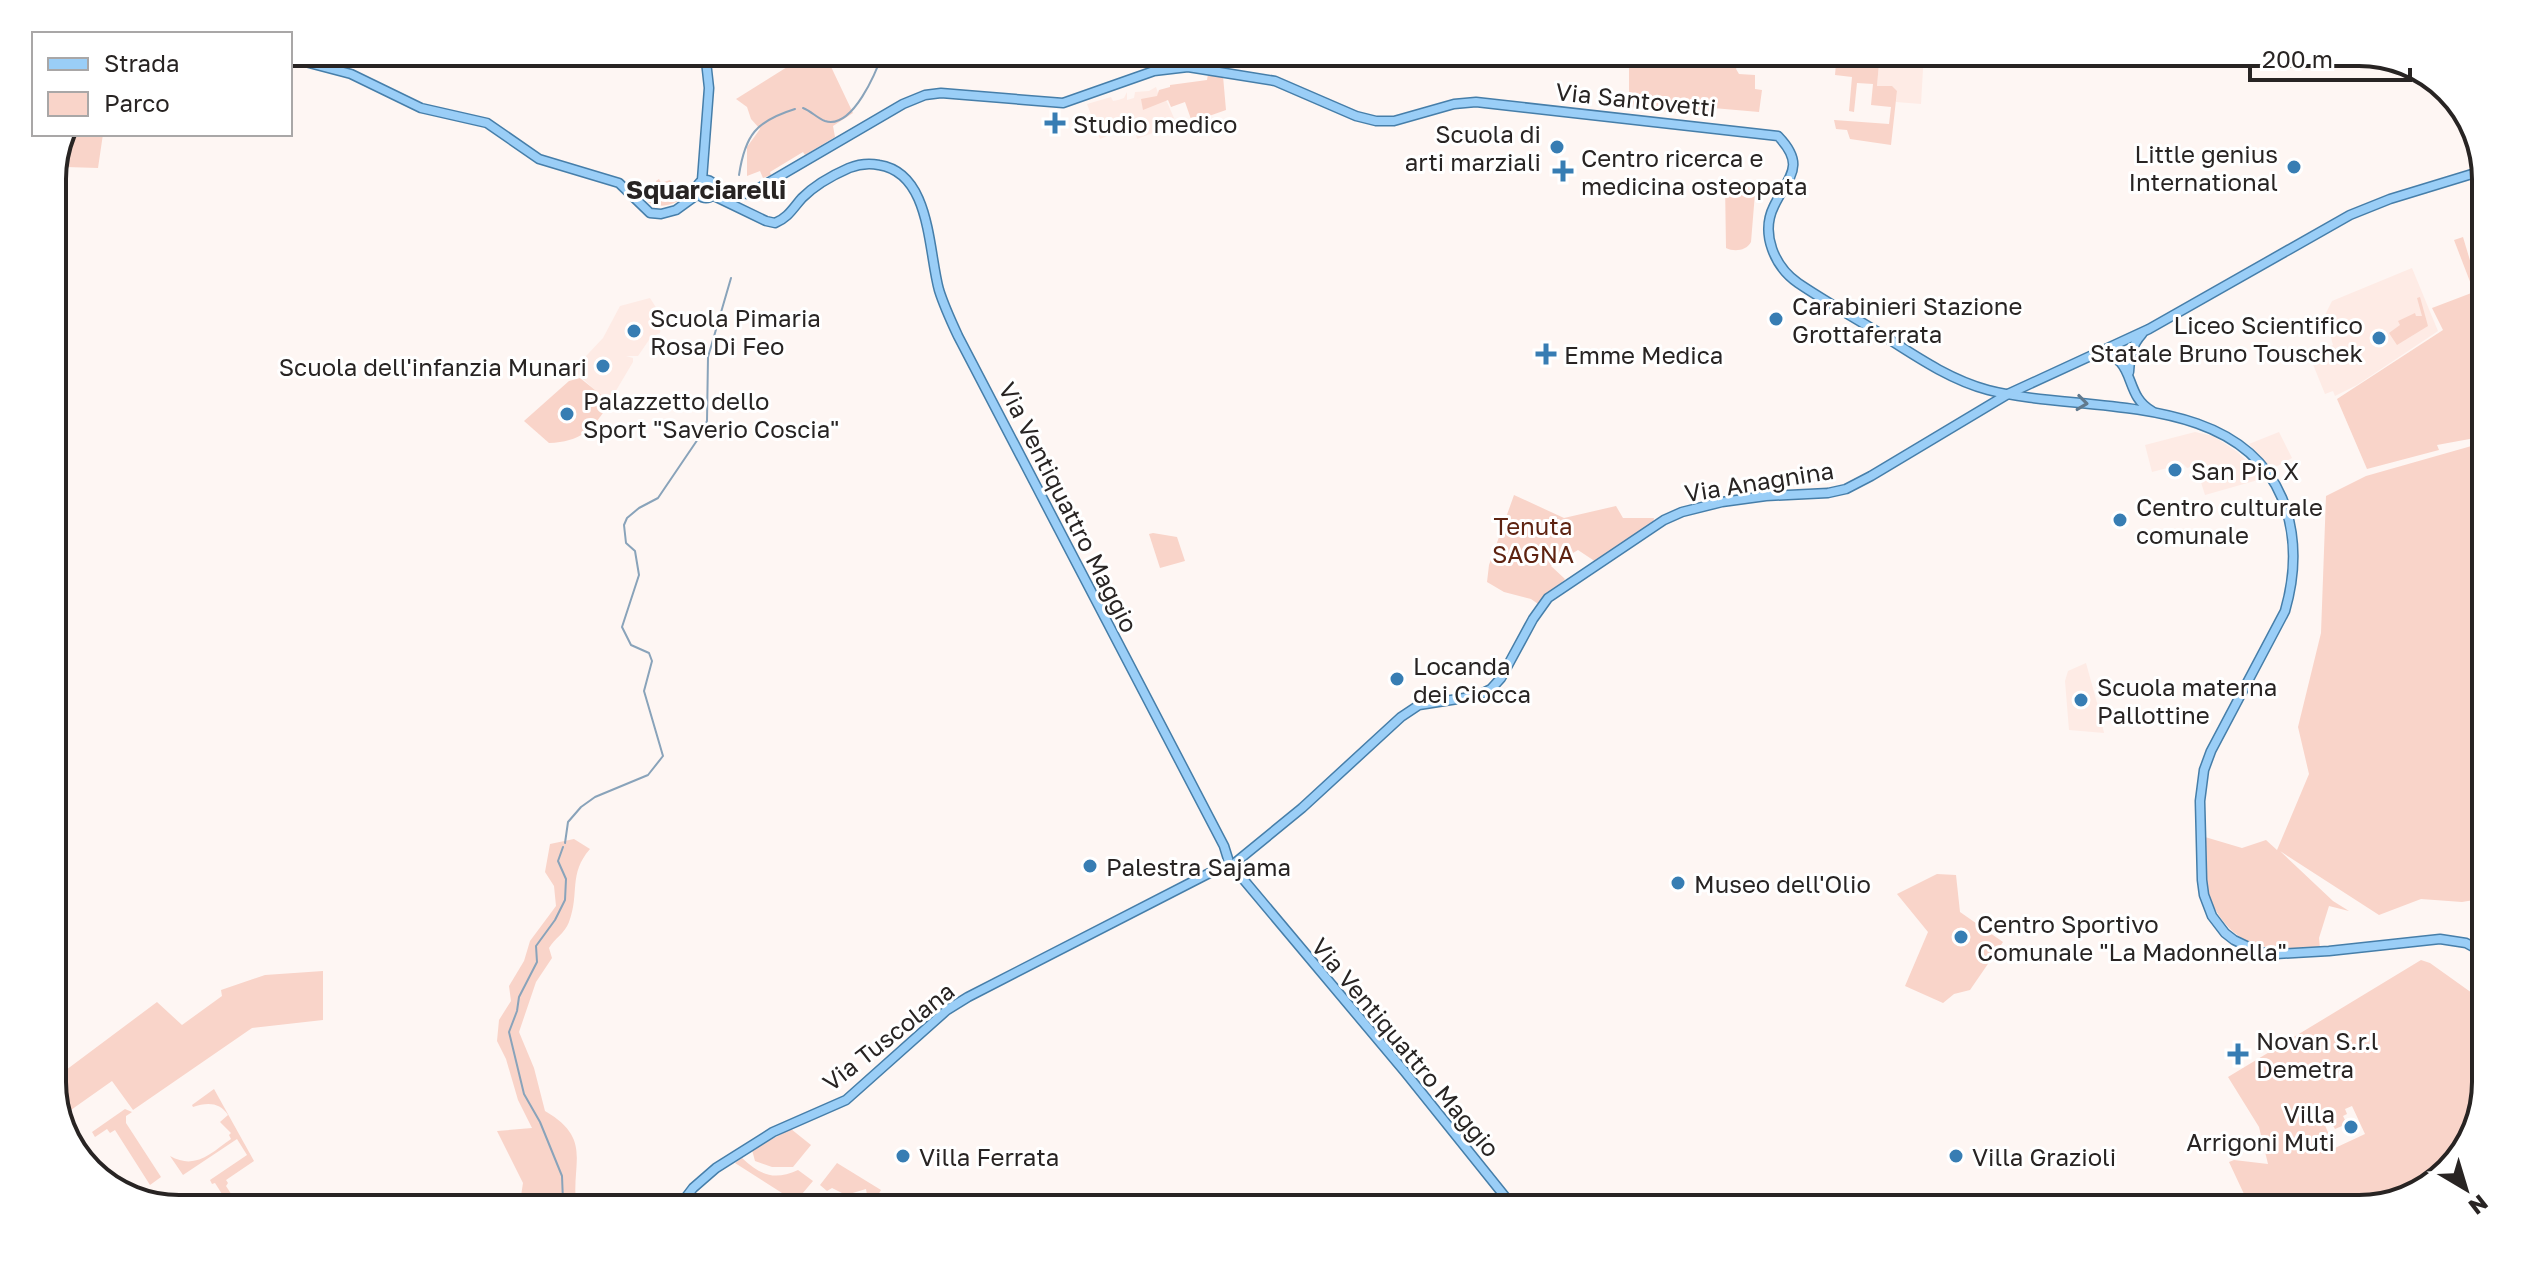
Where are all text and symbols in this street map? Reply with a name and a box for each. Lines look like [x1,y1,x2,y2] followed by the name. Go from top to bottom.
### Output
[32,32,292,136] legend
[2250,32,2410,82] scale bar
[2262,44,2333,73] text: 200 m
[104,48,179,77] text: Strada
[1554,76,1718,122] street label: Via Santovetti
[104,88,170,117] text: Parco
[1073,109,1237,138] place label: Studio medico
[1044,112,1066,134] marker: Studio medico
[1405,119,1541,176] place label: Scuola di arti marziali
[1548,138,1566,156] marker: Scuola di arti marziali
[2129,139,2278,196] place label: Little genius International
[1581,143,1807,200] place label: Centro ricerca e medicina osteopata
[2285,158,2303,176] marker: Little genius International
[1552,160,1574,182] marker: Centro ricerca e medicina osteopata
[626,174,786,205] district label: Squarciarelli
[1792,291,2022,348] place label: Carabinieri Stazione Grottaferrata
[650,303,821,360] place label: Scuola Pimaria Rosa Di Feo
[1767,310,1785,328] marker: Carabinieri Stazione Grottaferrata
[2090,310,2363,367] place label: Liceo Scientifico Statale Bruno Touschek
[625,322,643,340] marker: Scuola Pimaria Rosa Di Feo
[2370,329,2388,347] marker: Liceo Scientifico Statale Bruno Touschek
[1564,340,1723,369] place label: Emme Medica
[1535,343,1557,365] marker: Emme Medica
[279,352,587,381] place label: Scuola dell'infanzia Munari
[594,357,612,375] marker: Scuola dell'infanzia Munari
[993,377,1145,637] street label: Via Ventiquattro Maggio
[583,386,839,443] place label: Palazzetto dello Sport "Saverio Coscia"
[2076,394,2089,411] one-way arrow
[558,405,576,423] marker: Palazzetto dello Sport "Saverio Coscia"
[1682,455,1836,507] street label: Via Anagnina
[2191,456,2299,485] place label: San Pio X
[2166,461,2184,479] marker: San Pio X
[2136,492,2323,549] place label: Centro culturale comunale
[1492,511,1574,568] park label: Tenuta SAGNA
[2111,511,2129,529] marker: Centro culturale comunale
[1413,651,1531,708] place label: Locanda dei Ciocca
[1388,670,1406,688] marker: Locanda dei Ciocca
[2097,672,2277,729] place label: Scuola materna Pallottine
[2072,691,2090,709] marker: Scuola materna Pallottine
[1106,852,1291,881] place label: Palestra Sajama
[1081,857,1099,875] marker: Palestra Sajama
[1694,869,1871,898] place label: Museo dell'Olio
[1669,874,1687,892] marker: Museo dell'Olio
[1977,909,2287,966] place label: Centro Sportivo Comunale "La Madonnella"
[1952,928,1970,946] marker: Centro Sportivo Comunale "La Madonnella"
[1306,932,1506,1162] street label: Via Ventiquattro Maggio
[816,976,960,1096] street label: Via Tuscolana
[2256,1026,2378,1083] place label: Novan S.r.l Demetra
[2227,1043,2249,1065] marker: Novan S.r.l Demetra
[2186,1099,2335,1156] place label: Villa Arrigoni Muti
[2342,1118,2360,1136] marker: Villa Arrigoni Muti
[919,1142,1059,1171] place label: Villa Ferrata
[1972,1142,2116,1171] place label: Villa Grazioli
[894,1147,912,1165] marker: Villa Ferrata
[1947,1147,1965,1165] marker: Villa Grazioli
[2426,1149,2506,1229] north arrow
[2464,1189,2494,1221] text: N

